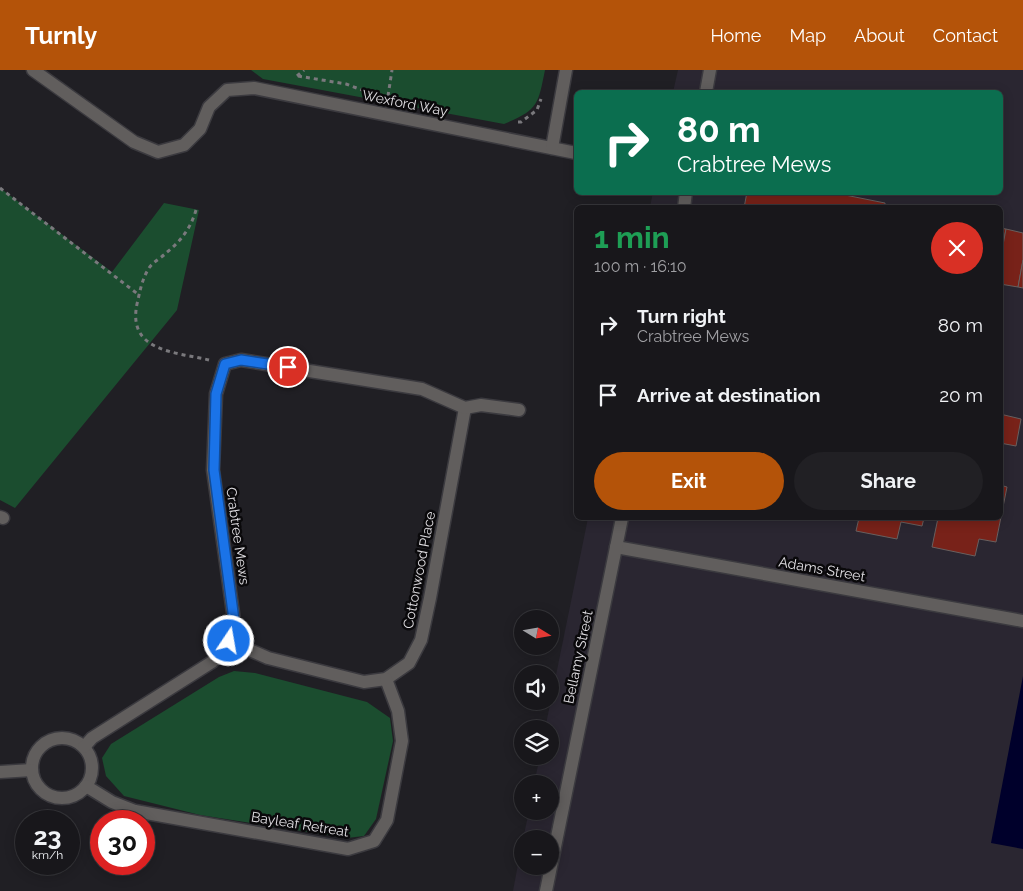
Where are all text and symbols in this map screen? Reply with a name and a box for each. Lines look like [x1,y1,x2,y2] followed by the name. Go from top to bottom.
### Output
[25,21,97,50] text: Turnly
[710,25,761,46] text: Home
[789,25,826,46] text: Map
[854,25,905,46] text: About
[933,25,998,46] text: Contact
[361,87,450,119] street label: Wexford Way
[677,109,761,150] text: 80 m
[594,110,659,175] icon: right
[677,151,831,177] text: Crabtree Mews
[594,220,670,255] text: 1 min
[931,222,983,274] button: close
[594,257,687,276] text: 100 m · 16:10
[637,305,726,327] text: Turn right
[594,311,622,339] icon: right
[938,314,983,336] text: 80 m
[637,327,749,346] text: Crabtree Mews
[267,346,309,388] pin
[274,353,302,381] icon: arrive
[594,381,622,409] icon: arrive
[637,384,821,406] text: Arrive at destination
[939,384,983,406] text: 20 m
[594,452,784,510] button: Exit
[794,452,983,510] button: Share
[223,486,253,586] street label: Crabtree Mews
[400,510,438,630] street label: Cottonwood Place
[777,554,867,585] street label: Adams Street
[560,609,596,705] street label: Bellamy Street
[514,610,559,655] north arrow
[514,610,559,875] map controls
[202,614,254,666] position arrow
[514,665,559,710] button: sound
[514,720,559,765] button: layers
[514,775,559,820] button: +
[250,808,350,840] street label: Bayleaf Retreat
[90,810,155,875] speed limit sign: 30
[33,821,62,851] text: 23
[514,830,559,875] button: −
[32,848,63,862] text: km/h

